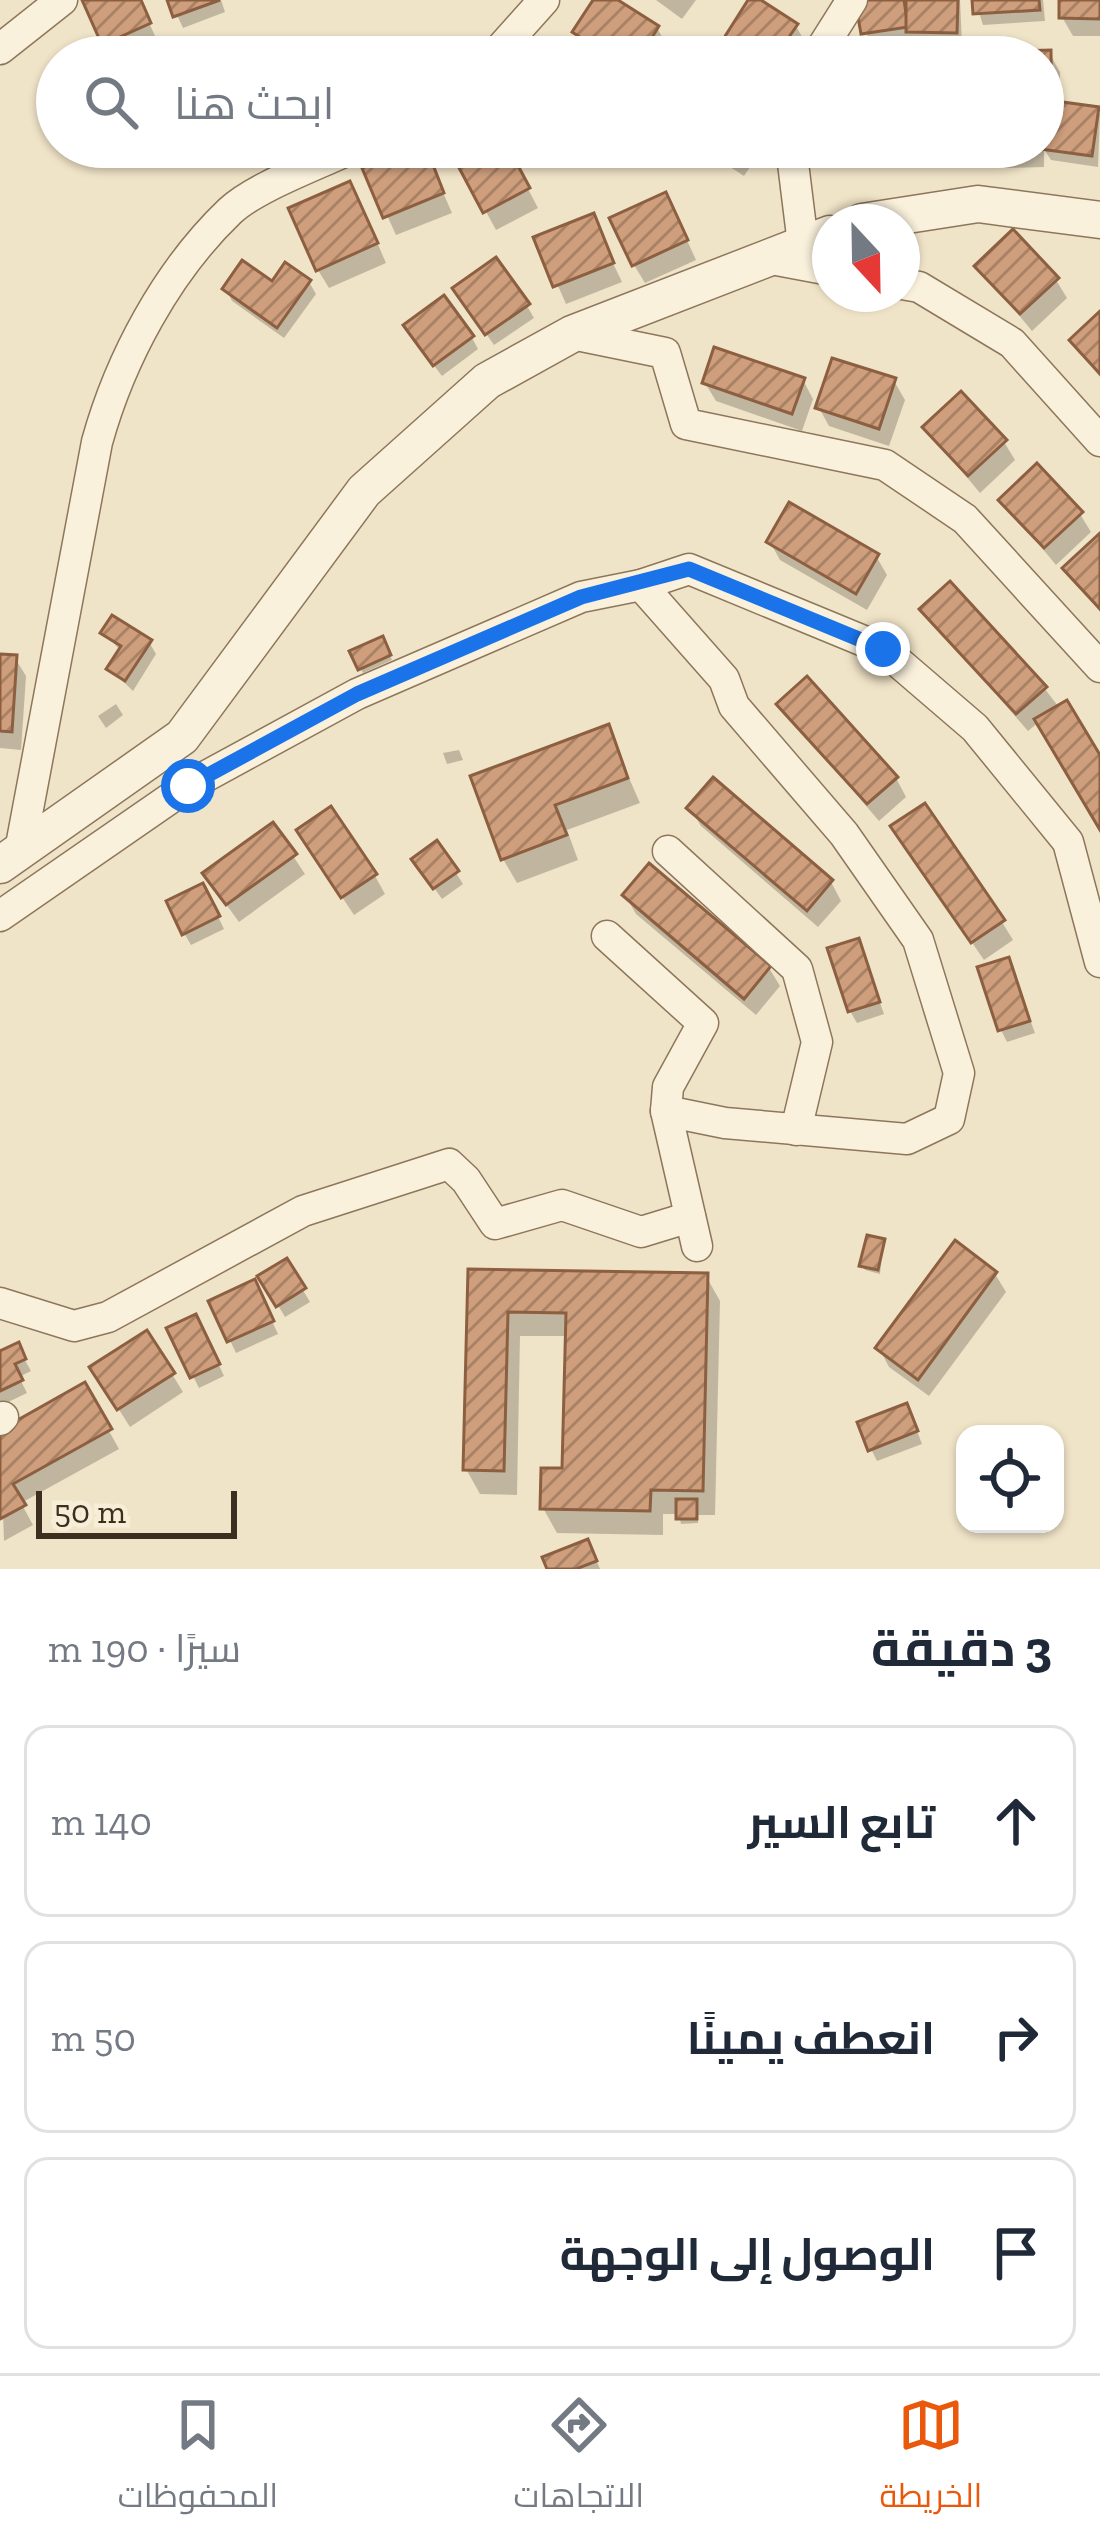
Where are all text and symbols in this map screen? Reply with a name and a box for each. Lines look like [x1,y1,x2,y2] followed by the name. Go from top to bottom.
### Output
[36,36,1064,168] search box
[78,69,144,135] icon: search
[174,77,335,131] text: ابحث هنا
[812,204,920,312] north arrow
[856,622,910,676] route end
[161,759,215,813] route start
[956,1425,1064,1533] map controls
[956,1425,1064,1533] button: locate
[36,1485,237,1538] scale bar
[54,1492,126,1531] text: 50 m
[871,1618,1052,1679] text: 3 دقيقة
[48,1625,241,1672] text: سيرًا · 190 m
[983,1788,1049,1854] icon: ahead
[748,1796,935,1850] text: تابع السير
[51,1798,152,1845] text: 140 m
[983,2004,1049,2070] icon: right
[687,2012,935,2066] text: انعطف يمينًا
[51,2014,136,2061] text: 50 m
[983,2220,1049,2286] icon: arrive
[560,2228,935,2282] text: الوصول إلى الوجهة
[118,2392,278,2526] tab: المحفوظات
[514,2392,644,2526] tab: الاتجاهات
[879,2392,982,2526] tab: الخريطة

